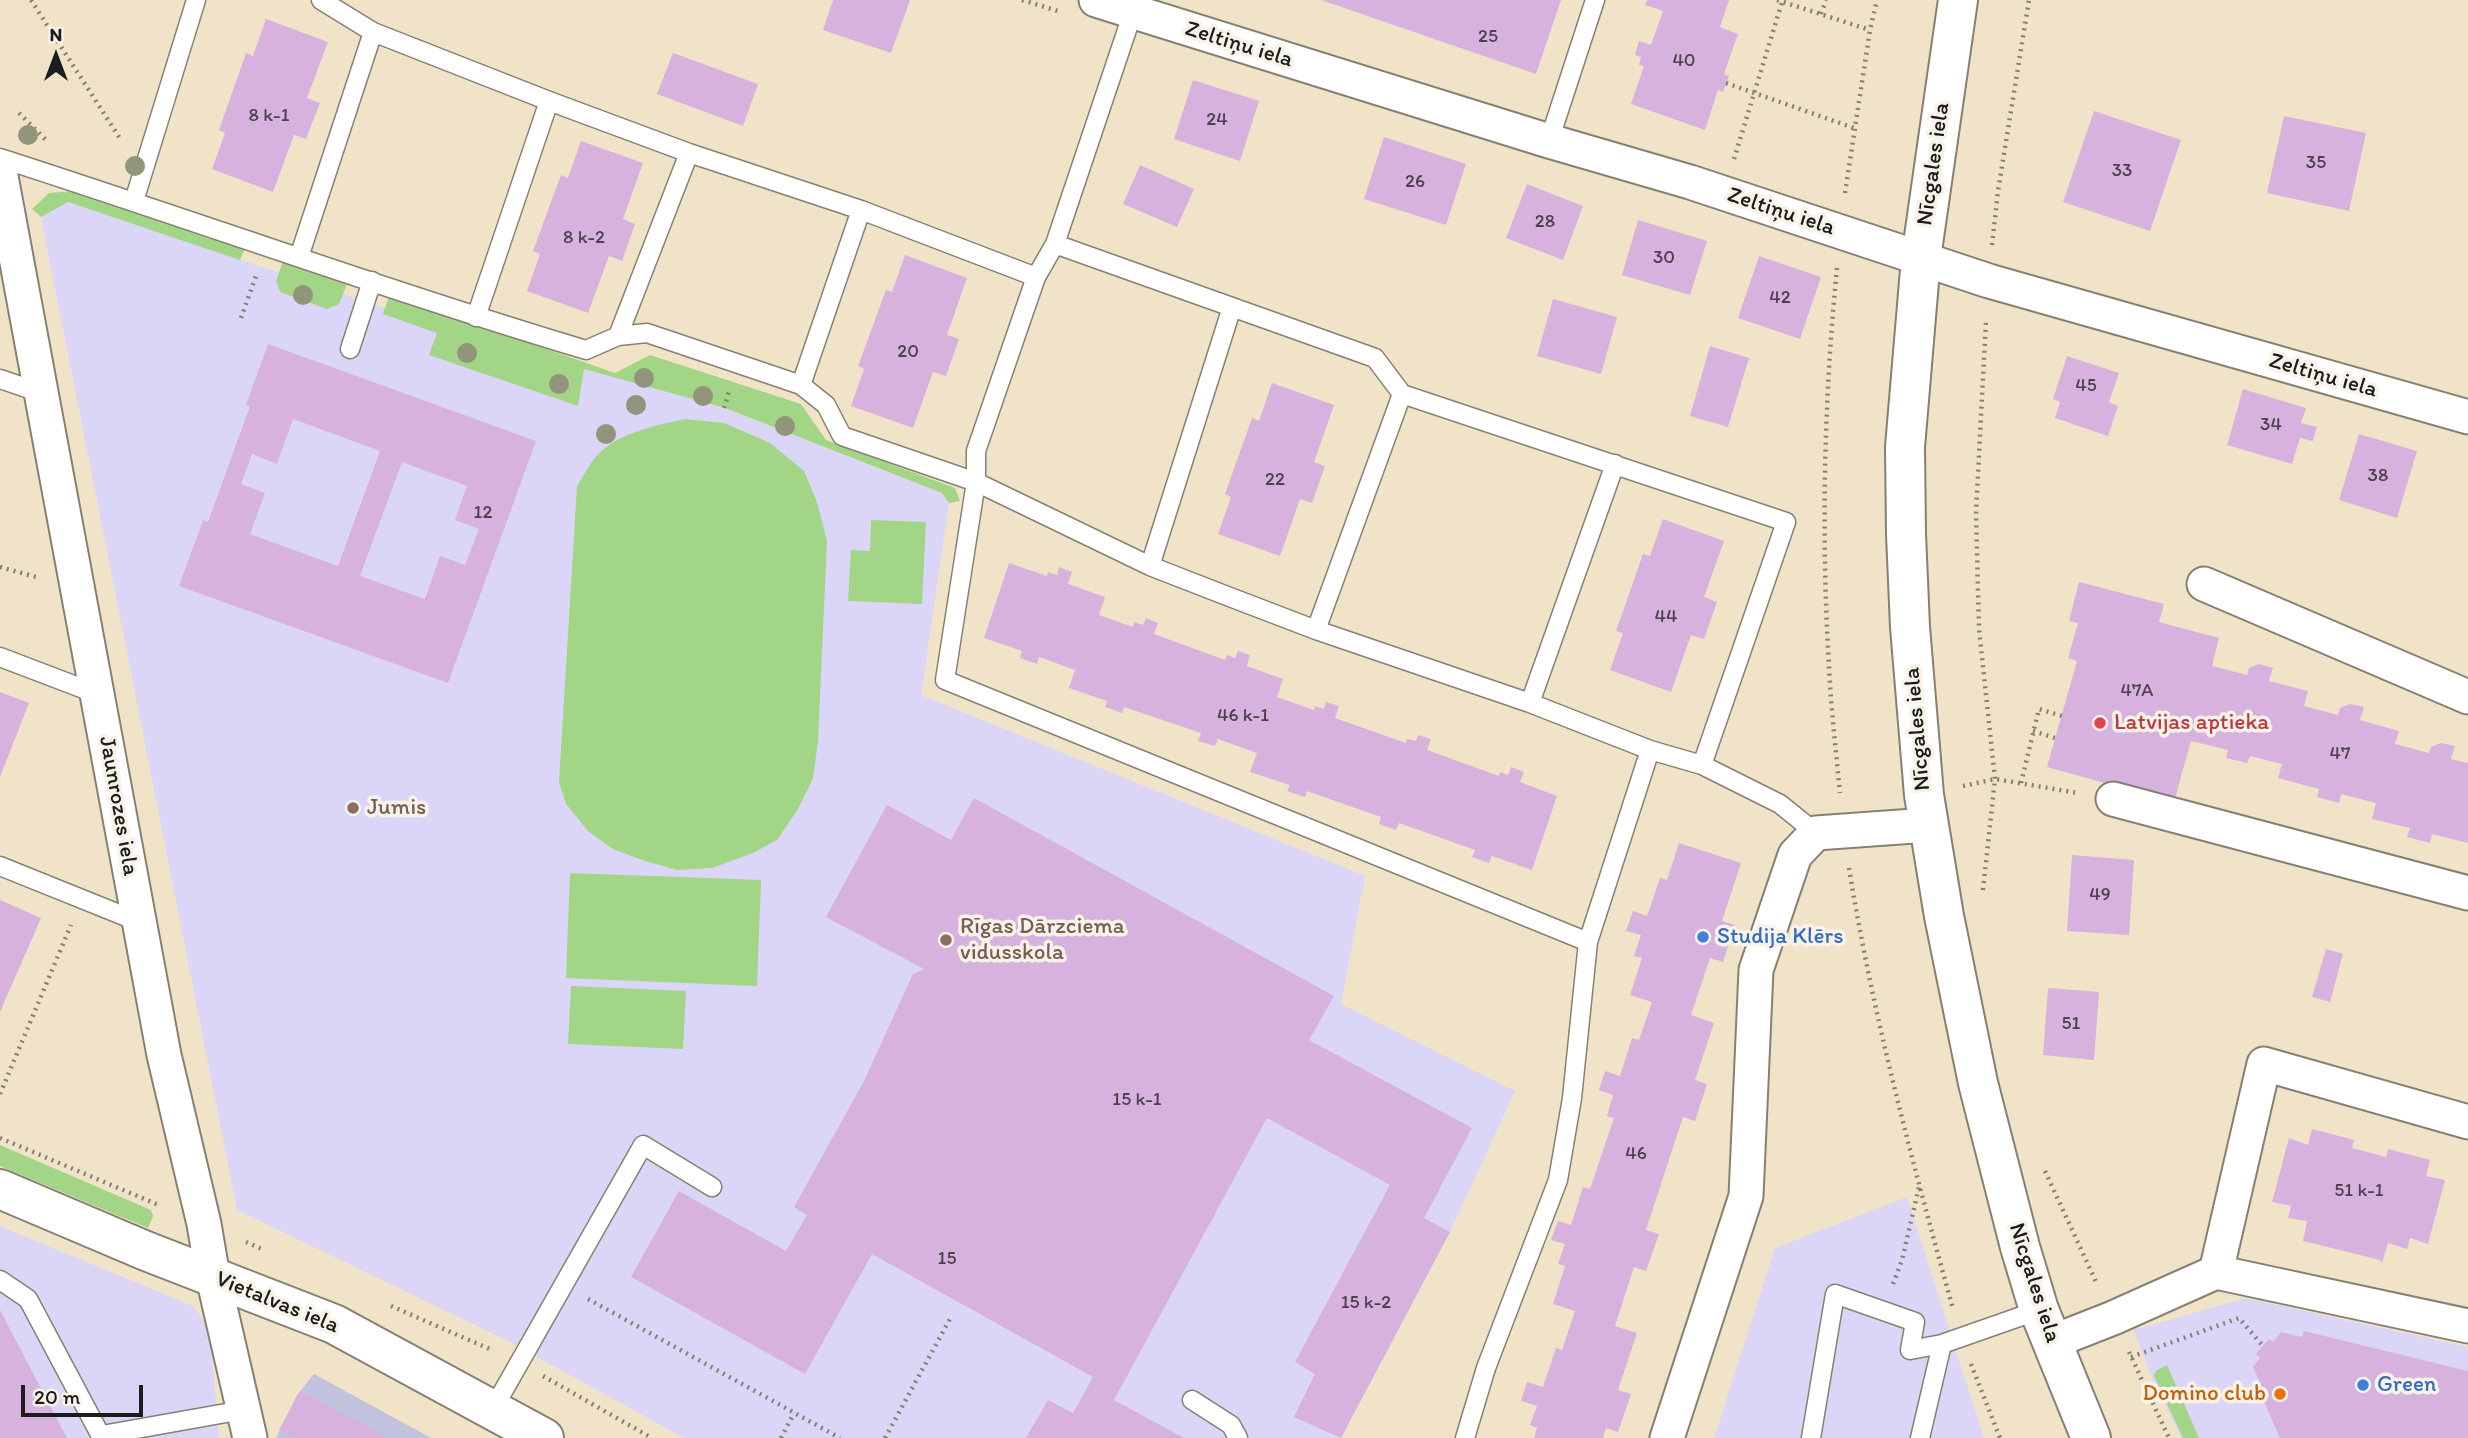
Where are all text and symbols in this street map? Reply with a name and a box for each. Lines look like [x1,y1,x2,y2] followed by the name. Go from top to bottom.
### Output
[1182,16,1296,74] street label: Zeltiņu iela
[21,21,91,91] north arrow
[50,23,62,46] text: N
[1478,26,1498,48] house number: 25
[1672,50,1696,72] house number: 40
[1912,101,1956,227] street label: Nīcgales iela
[249,105,289,127] house number: 8 k-1
[1206,109,1228,131] house number: 24
[2306,152,2326,174] house number: 35
[2112,160,2132,182] house number: 33
[1405,171,1425,193] house number: 26
[1724,182,1838,242] street label: Zeltiņu iela
[1535,211,1555,233] house number: 28
[563,227,605,249] house number: 8 k-2
[1653,247,1675,269] house number: 30
[1769,287,1791,309] house number: 42
[897,341,919,363] house number: 20
[2266,347,2380,405] street label: Zeltiņu iela
[2075,375,2097,397] house number: 45
[2260,414,2282,436] house number: 34
[2368,465,2388,487] house number: 38
[1265,469,1285,491] house number: 22
[474,502,492,524] house number: 12
[1655,606,1677,628] house number: 44
[1899,666,1937,792] street label: Nīcgales iela
[2120,680,2154,702] house number: 47A
[1217,705,1269,727] house number: 46 k-1
[2114,709,2269,737] place label: Latvijas aptieka
[2092,715,2108,731] marker: Latvijas aptieka
[92,734,144,878] street label: Jaunrozes iela
[2330,743,2350,765] house number: 47
[367,794,426,822] place label: Jumis
[345,800,361,816] marker: Jumis
[2089,884,2111,906] house number: 49
[960,913,1125,967] place label: Rīgas Dārzciema vidusskola
[1717,923,1843,951] place label: Studija Klērs
[1695,929,1711,945] marker: Studija Klērs
[938,932,954,948] marker: Rīgas Dārzciema vidusskola
[2062,1013,2080,1035] house number: 51
[1112,1089,1162,1111] house number: 15 k-1
[1625,1143,1647,1165] house number: 46
[2334,1180,2384,1202] house number: 51 k-1
[2002,1220,2066,1346] street label: Nīcgales iela
[938,1248,956,1270] house number: 15
[211,1266,343,1340] street label: Vietalvas iela
[1341,1292,1391,1314] house number: 15 k-2
[2377,1371,2436,1399] place label: Green
[24,1372,147,1416] scale bar
[2355,1377,2371,1393] marker: Green
[2143,1380,2266,1408] place label: Domino club
[34,1384,80,1409] text: 20 m
[2272,1386,2288,1402] marker: Domino club

